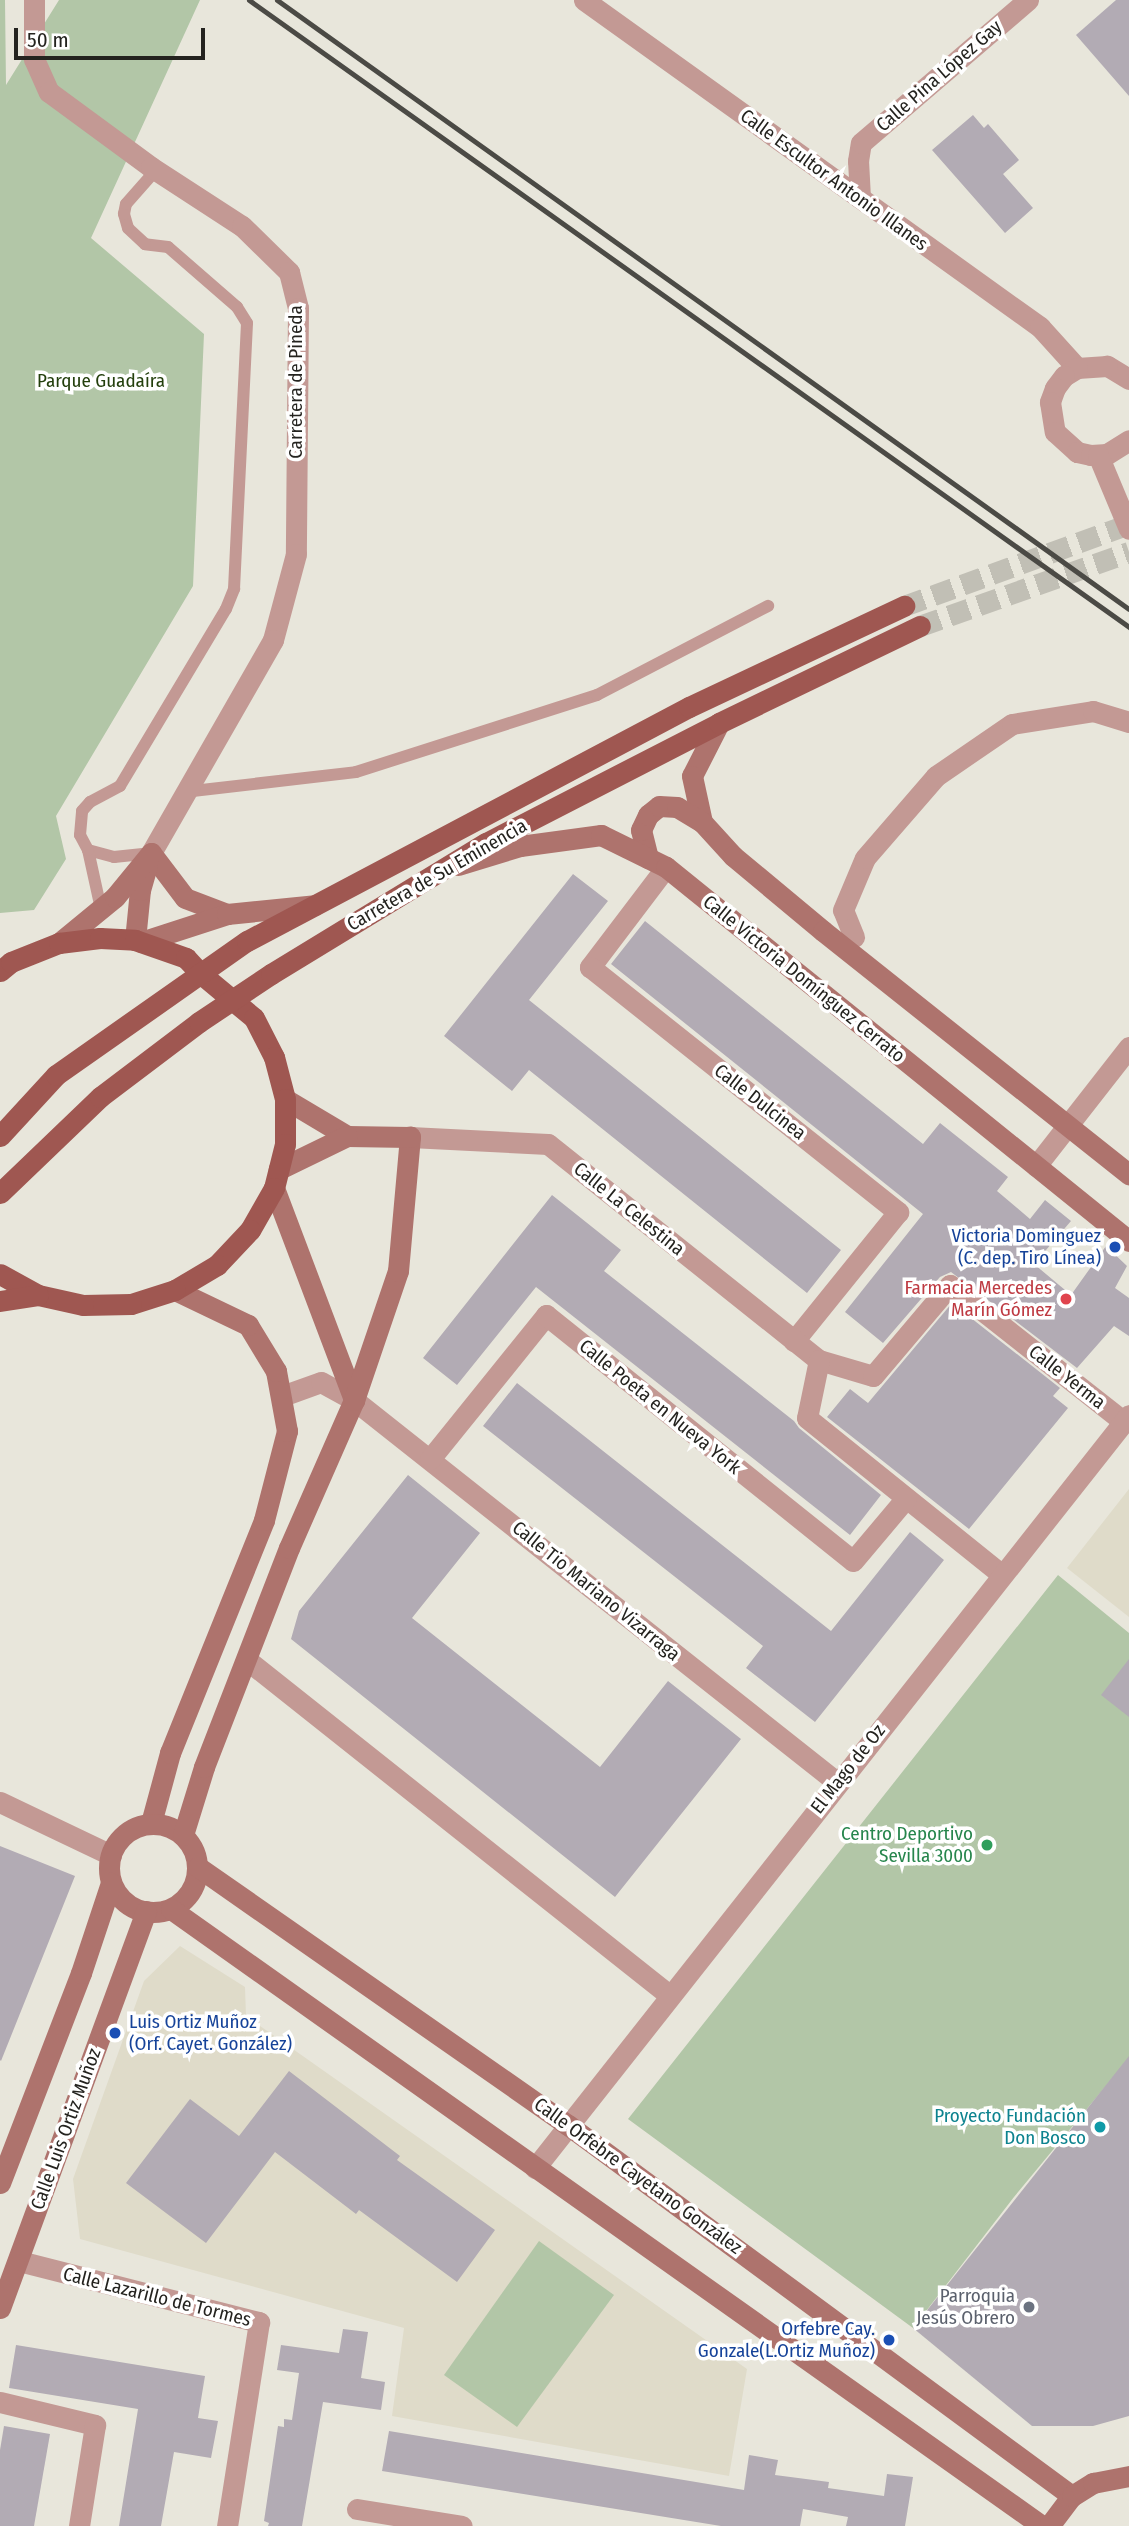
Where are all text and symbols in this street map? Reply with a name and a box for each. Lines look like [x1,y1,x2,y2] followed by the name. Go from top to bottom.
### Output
[18,14,208,58] scale bar
[872,15,1006,137] street label: Calle Pina López Gay
[27,27,69,53] text: 50 m
[736,104,932,256] street label: Calle Escultor Antonio Illanes
[285,305,307,459] street label: Carretera de Pineda
[37,370,165,392] park label: Parque Guadaíra
[343,814,531,936] street label: Carretera de Su Eminencia
[699,891,909,1067] street label: Calle Victoria Domínguez Cerrato
[710,1059,810,1145] street label: Calle Dulcinea
[569,1157,689,1261] street label: Calle La Celestina
[951,1225,1101,1269] place label: Victoria Dominguez (C. dep. Tiro Línea)
[1107,1239,1123,1255] marker: Victoria Dominguez (C. dep. Tiro Línea)
[904,1277,1052,1321] place label: Farmacia Mercedes Marín Gómez
[1058,1291,1074,1307] marker: Farmacia Mercedes Marín Gómez
[575,1335,745,1479] street label: Calle Poeta en Nueva York
[1024,1340,1110,1414] street label: Calle Yerma
[508,1516,684,1666] street label: Calle Tio Mariano Vizarraga
[806,1720,890,1818] street label: El Mago de Oz
[841,1823,973,1867] place label: Centro Deportivo Sevilla 3000
[979,1837,995,1853] marker: Centro Deportivo Sevilla 3000
[129,2011,292,2055] place label: Luis Ortiz Muñoz (Orf. Cayet. González)
[107,2025,123,2041] marker: Luis Ortiz Muñoz (Orf. Cayet. González)
[26,2045,106,2213] street label: Calle Luis Ortiz Muñoz
[530,2093,746,2259] street label: Calle Orfebre Cayetano González
[934,2105,1086,2149] place label: Proyecto Fundación Don Bosco
[1092,2119,1108,2135] marker: Proyecto Fundación Don Bosco
[61,2263,253,2331] street label: Calle Lazarillo de Tormes
[916,2285,1015,2329] place label: Parroquia Jesús Obrero
[1021,2299,1037,2315] marker: Parroquia Jesús Obrero
[698,2318,875,2362] place label: Orfebre Cay. Gonzale(L.Ortiz Muñoz)
[881,2332,897,2348] marker: Orfebre Cay. Gonzale(L.Ortiz Muñoz)

